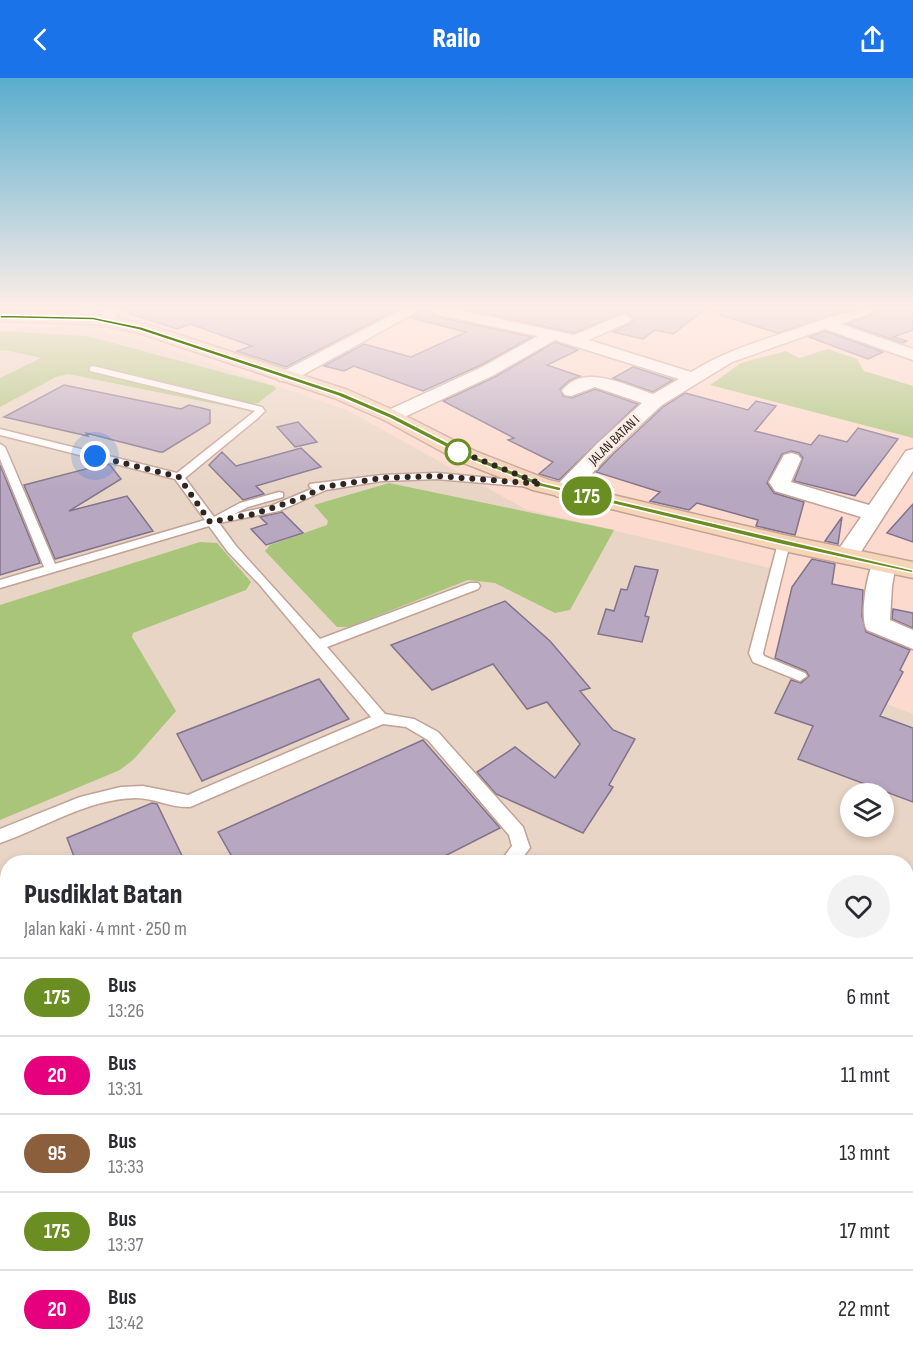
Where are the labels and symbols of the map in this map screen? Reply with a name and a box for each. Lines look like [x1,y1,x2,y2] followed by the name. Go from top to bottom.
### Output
[584,411,643,469] street label: JALAN BATAN I
[445,439,471,465] unlabelled marker
[80,441,110,471] your location
[552,476,622,516] line badge: 175

